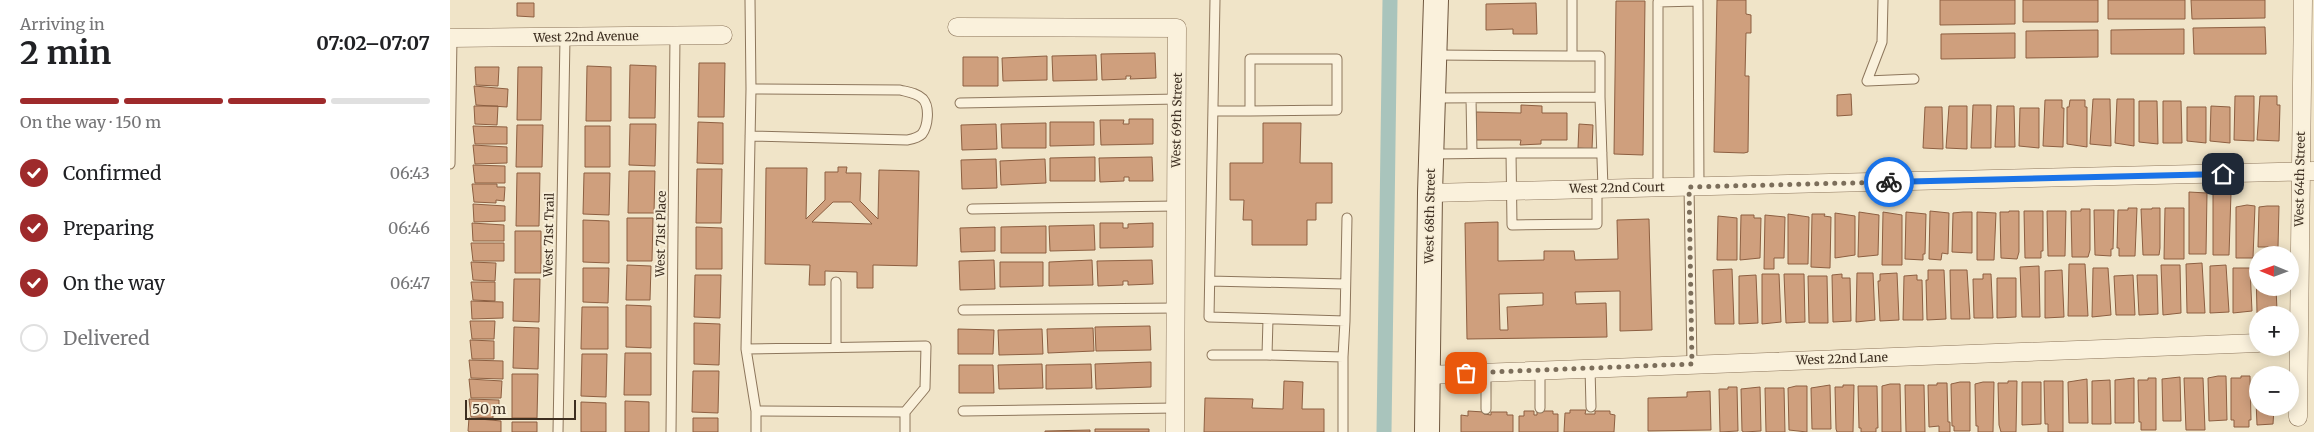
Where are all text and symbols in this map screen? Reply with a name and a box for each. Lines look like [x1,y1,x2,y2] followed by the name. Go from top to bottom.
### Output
[20,14,105,34] text: Arriving in
[532,28,639,45] street label: West 22nd Avenue
[316,31,430,55] text: 07:02–07:07
[20,33,111,73] text: 2 min
[1168,72,1185,169] street label: West 69th Street
[20,112,161,132] text: On the way · 150 m
[2291,131,2308,228] street label: West 64th Street
[2202,153,2244,195] pin
[1864,157,1914,207] courier
[20,159,48,187] icon: check
[2209,160,2237,188] icon: home
[63,161,161,185] text: Confirmed
[390,163,430,183] text: 06:43
[1421,168,1438,265] street label: West 68th Street
[1875,168,1903,196] icon: bike
[1568,179,1665,196] street label: West 22nd Court
[652,191,669,278] street label: West 71st Place
[540,192,557,278] street label: West 71st Trail
[20,214,48,242] icon: check
[63,216,154,240] text: Preparing
[388,218,430,238] text: 06:46
[2249,246,2299,296] north arrow
[2249,246,2299,416] map controls
[20,269,48,297] icon: check
[63,271,165,295] text: On the way
[390,273,430,293] text: 06:47
[2249,306,2299,356] button: +
[63,326,150,350] text: Delivered
[1795,349,1888,368] street label: West 22nd Lane
[1445,352,1487,394] pin
[1452,359,1480,387] icon: bag
[2249,366,2299,416] button: −
[465,397,576,420] scale bar
[472,400,506,418] text: 50 m

